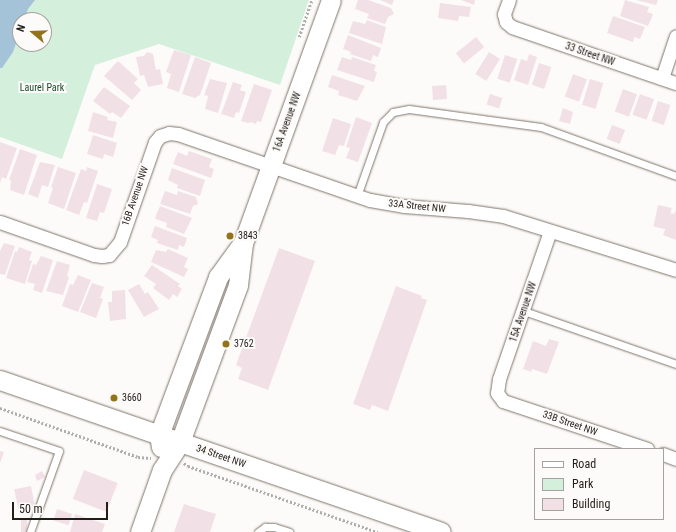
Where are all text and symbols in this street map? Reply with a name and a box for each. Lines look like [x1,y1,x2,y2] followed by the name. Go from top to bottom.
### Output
[12,12,52,52] north arrow
[14,23,28,34] text: N
[564,40,616,68] street label: 33 Street NW
[20,82,64,94] park label: Laurel Park
[271,90,303,154] street label: 16A Avenue NW
[119,164,151,228] street label: 16B Avenue NW
[388,197,446,215] street label: 33A Street NW
[238,230,258,242] place label: 3843
[225,231,235,241] marker: 3843
[507,280,539,344] street label: 15A Avenue NW
[234,338,254,350] place label: 3762
[221,339,231,349] marker: 3762
[122,392,142,404] place label: 3660
[109,393,119,403] marker: 3660
[541,408,599,438] street label: 33B Street NW
[195,442,247,470] street label: 34 Street NW
[534,448,664,520] legend
[572,457,596,471] text: Road
[572,477,593,491] text: Park
[14,494,110,520] scale bar
[572,497,610,511] text: Building
[19,502,43,516] text: 50 m

